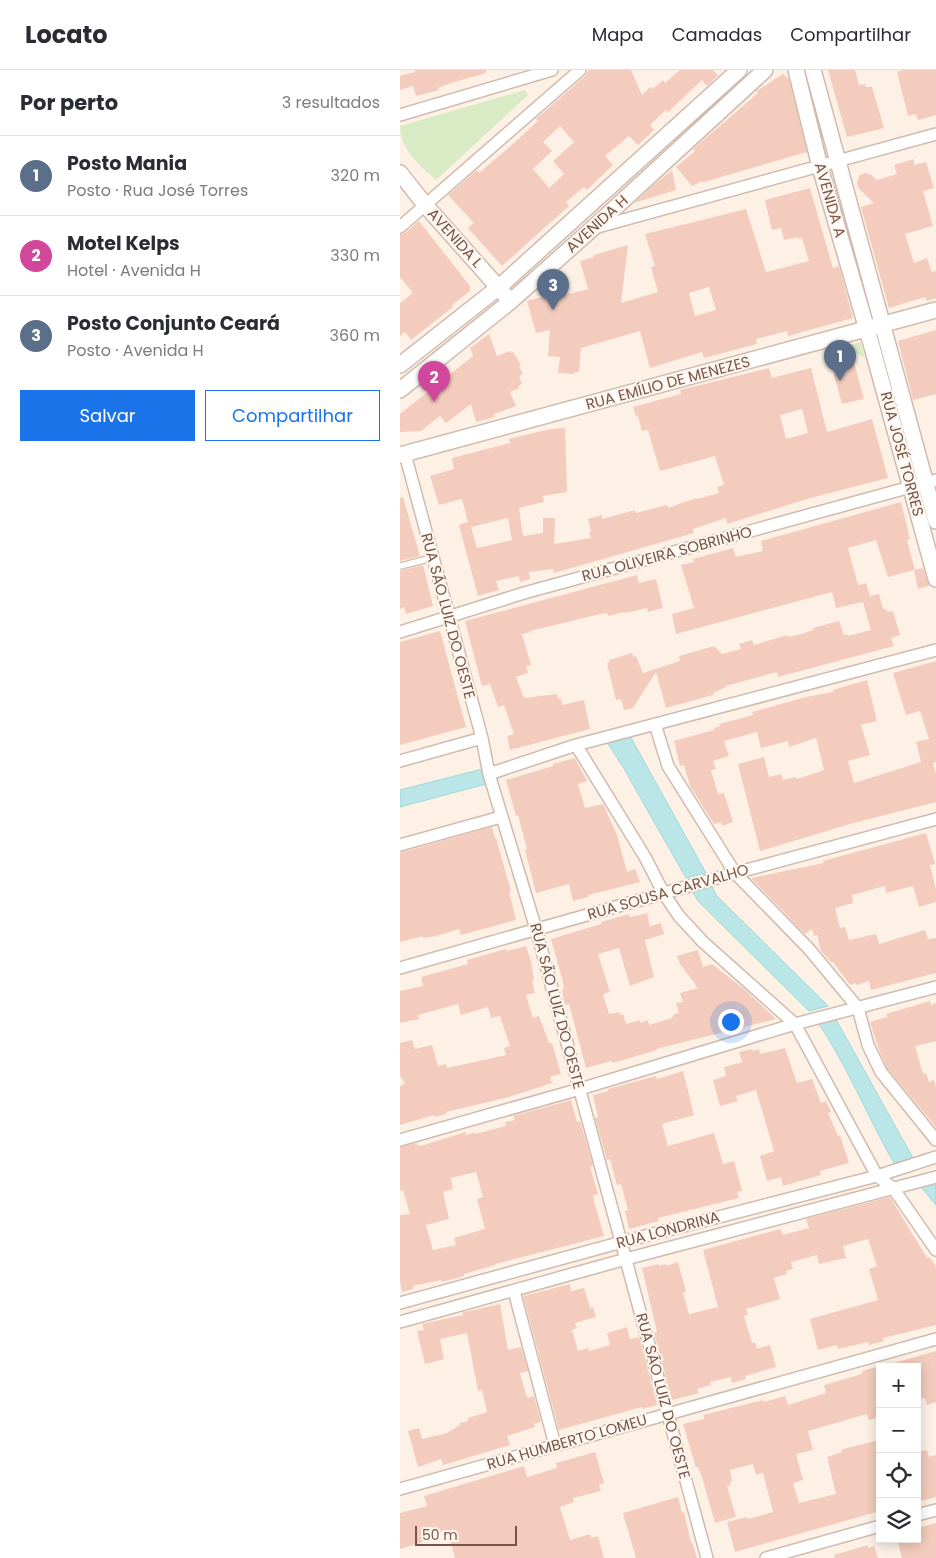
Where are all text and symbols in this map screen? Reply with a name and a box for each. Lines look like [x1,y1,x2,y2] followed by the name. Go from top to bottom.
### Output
[25,18,108,51] text: Locato
[592,22,644,47] text: Mapa
[672,22,762,47] text: Camadas
[790,22,911,47] text: Compartilhar
[20,88,118,117] text: Por perto
[282,91,380,114] text: 3 resultados
[67,150,187,177] text: Posto Mania
[810,160,851,240] street label: AVENIDA A
[33,164,39,187] text: 1
[331,164,380,187] text: 320 m
[67,179,248,202] text: Posto · Rua José Torres
[561,190,632,257] street label: AVENIDA H
[423,203,488,272] street label: AVENIDA L
[67,230,180,257] text: Motel Kelps
[31,244,41,267] text: 2
[330,244,380,267] text: 330 m
[67,259,201,282] text: Hotel · Avenida H
[537,269,569,310] pin: 3
[67,310,280,337] text: Posto Conjunto Ceará
[31,324,41,347] text: 3
[330,324,380,347] text: 360 m
[67,339,204,362] text: Posto · Avenida H
[824,340,856,381] pin: 1
[583,350,752,415] street label: RUA EMÍLIO DE MENEZES
[418,361,450,402] pin: 2
[876,389,929,519] street label: RUA JOSÉ TORRES
[20,390,195,441] button: Salvar
[205,390,380,441] button: Compartilhar
[579,521,754,586] street label: RUA OLIVEIRA SOBRINHO
[416,531,481,701] street label: RUA SÃO LUIZ DO OESTE
[585,858,751,925] street label: RUA SOUSA CARVALHO
[525,921,590,1091] street label: RUA SÃO LUIZ DO OESTE
[718,1009,744,1035] your location
[614,1206,722,1253] street label: RUA LONDRINA
[631,1311,696,1481] street label: RUA SÃO LUIZ DO OESTE
[876,1363,921,1543] map controls
[876,1363,921,1408] button: +
[876,1408,921,1453] button: −
[484,1409,649,1474] street label: RUA HUMBERTO LOMEU
[876,1453,921,1498] button: locate
[876,1498,921,1543] button: layers
[415,1523,518,1546] scale bar
[422,1525,458,1545] text: 50 m

